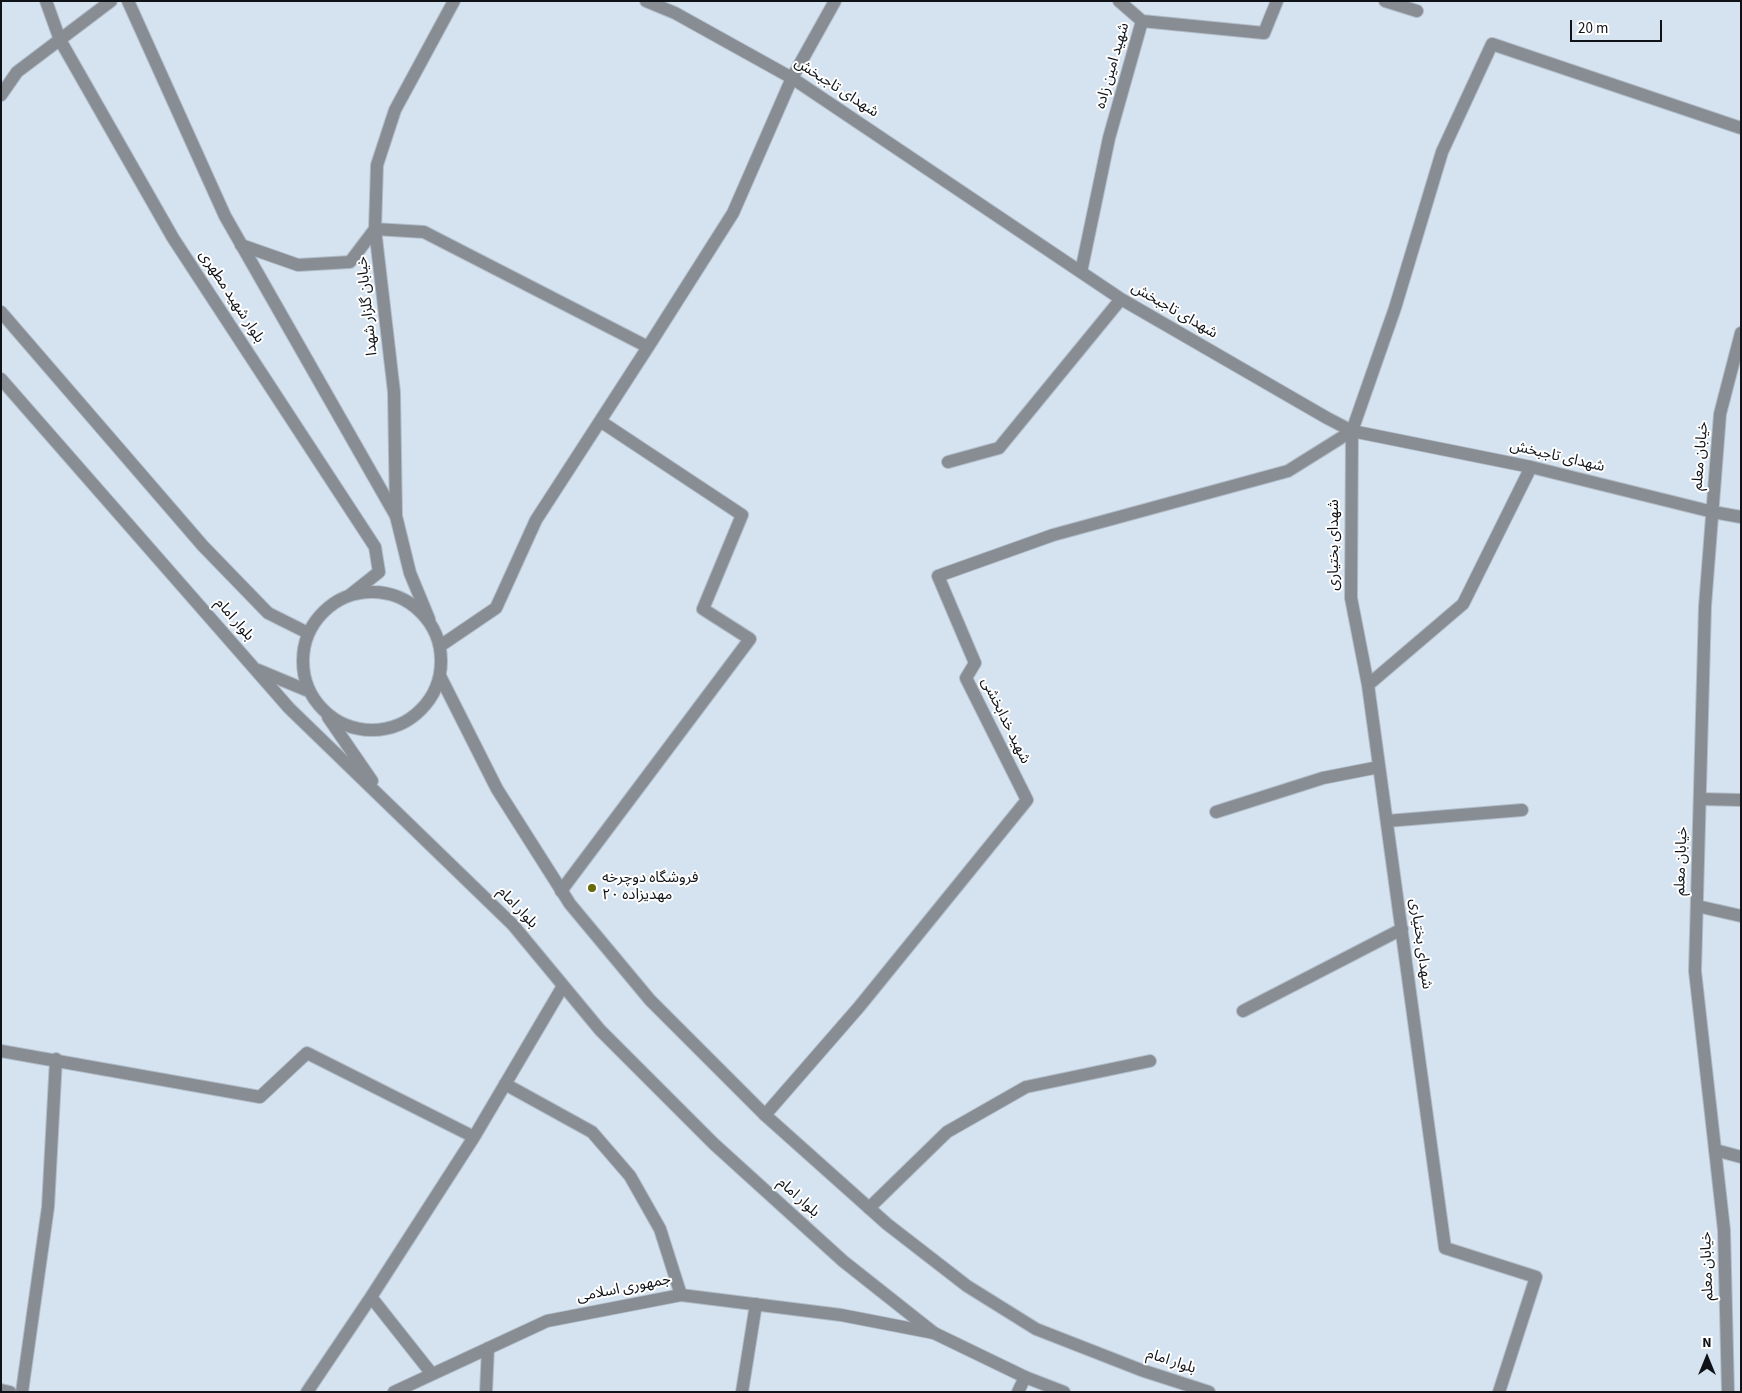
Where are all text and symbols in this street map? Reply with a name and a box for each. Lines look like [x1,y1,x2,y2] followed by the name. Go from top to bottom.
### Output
[1572,10,1664,42] scale bar
[1578,18,1608,39] text: 20 m
[1092,21,1134,111] street label: شهید امین زاده
[791,54,881,122] street label: شهدای تاجبخش
[194,247,268,347] street label: بلوار شهید مطهری
[354,255,382,357] street label: خیابان گلزار شهدا
[1128,279,1220,343] street label: شهدای تاجبخش
[1689,421,1713,491] street label: خیابان معلم
[1508,437,1606,477] street label: شهدای تاجبخش
[1326,499,1344,591] street label: شهدای بختیاری
[211,595,257,645] street label: بلوار امام
[976,675,1034,767] street label: شهید خدابخشی
[1672,826,1692,896] street label: خیابان معلم
[602,870,698,905] place label: فروشگاه دوچرخه ۲۰ مهدیزاده
[586,882,598,894] marker: فروشگاه دوچرخه ۲۰ مهدیزاده
[493,883,541,933] street label: بلوار امام
[1405,898,1435,990] street label: شهدای بختیاری
[773,1174,823,1222] street label: بلوار امام
[1698,1231,1718,1301] street label: خیابان معلم
[575,1271,673,1307] street label: جمهوری اسلامی
[1682,1333,1732,1383] north arrow
[1702,1333,1712,1353] text: N
[1144,1346,1198,1378] street label: بلوار امام

